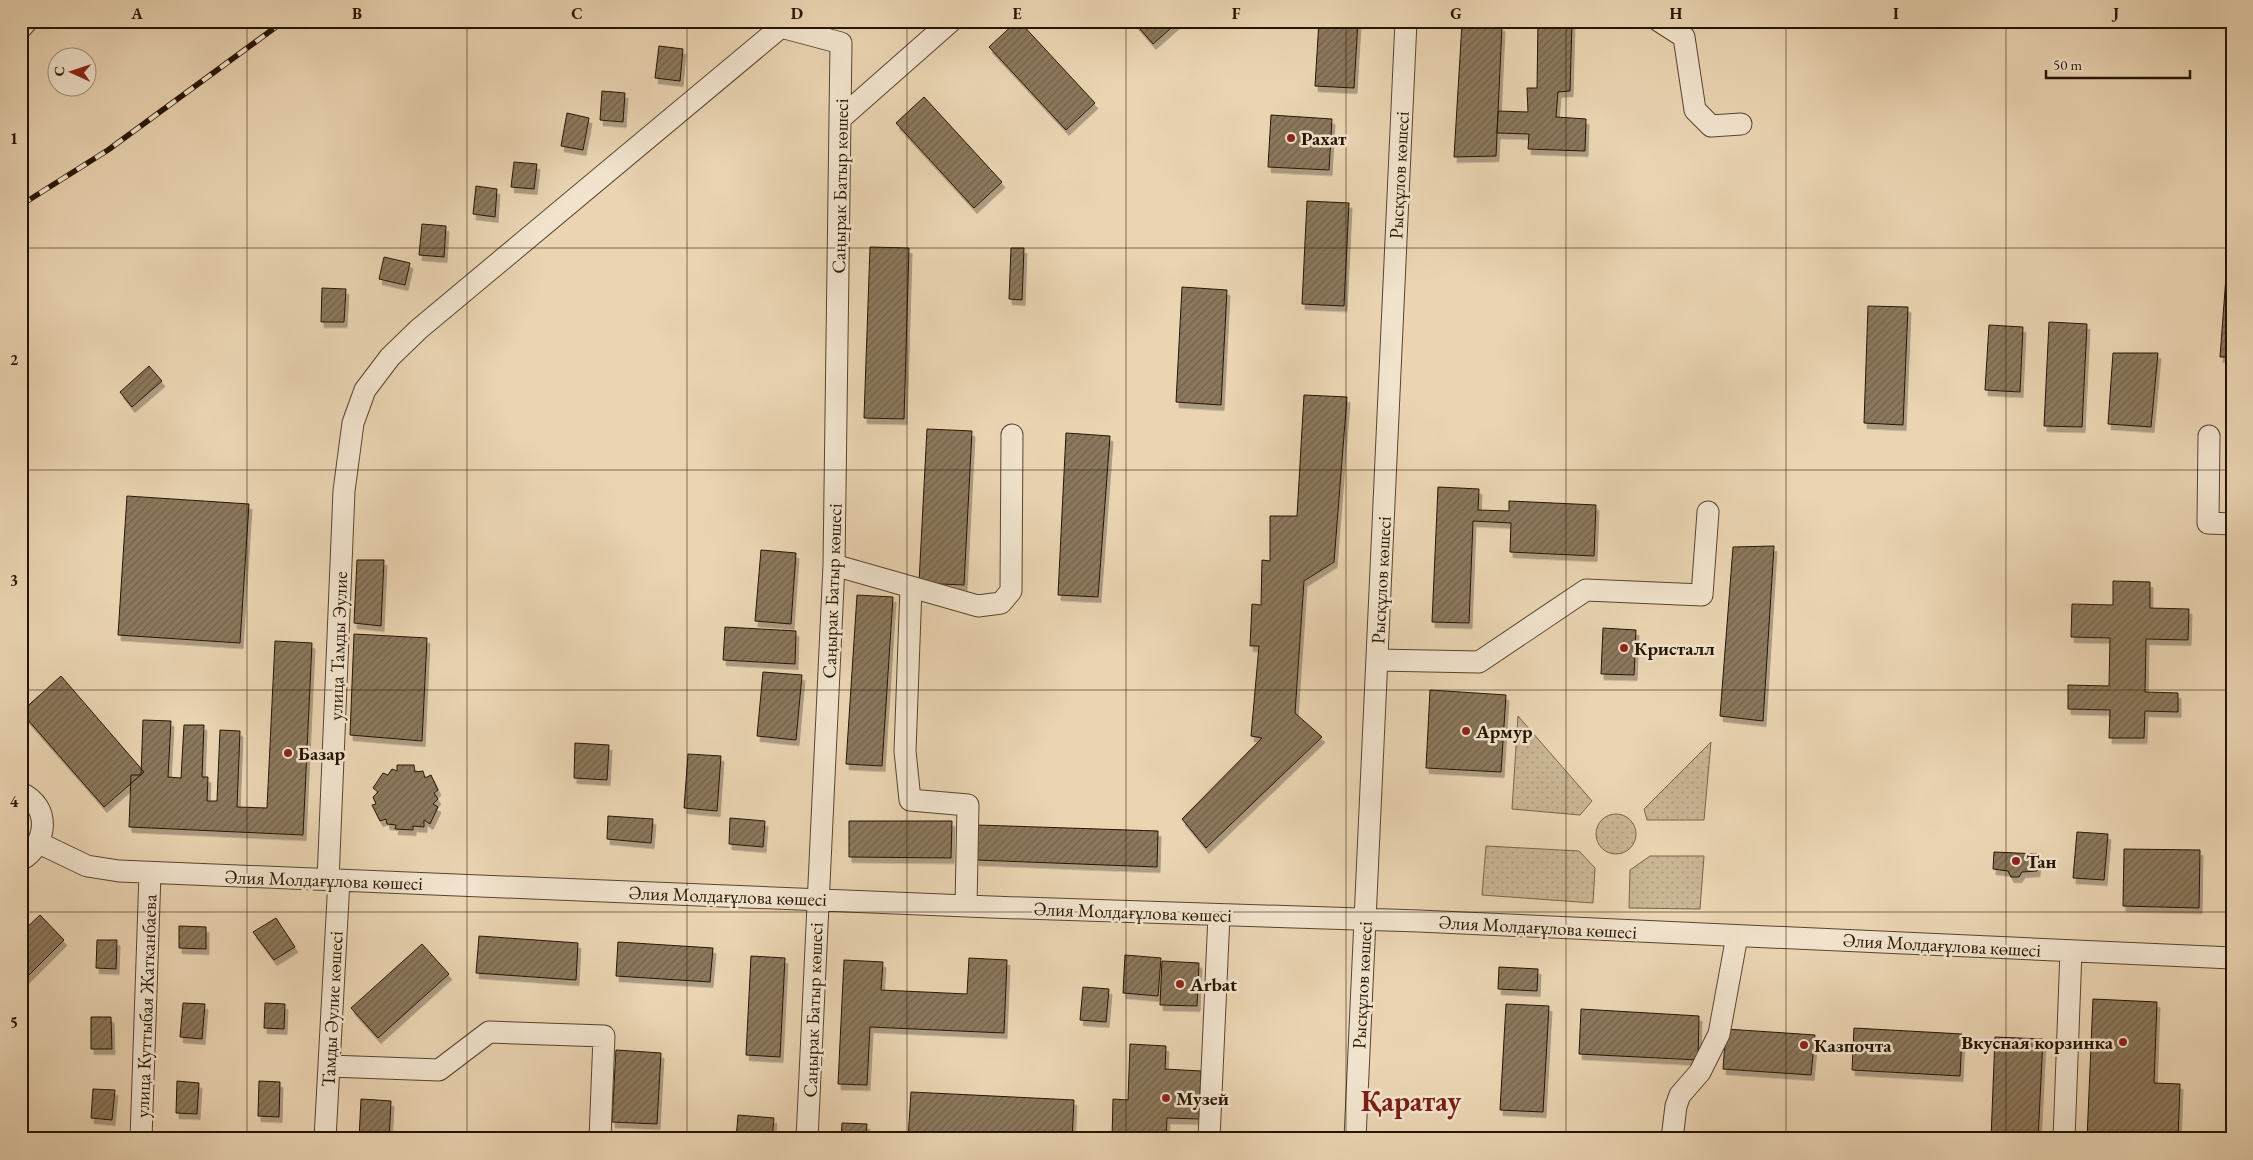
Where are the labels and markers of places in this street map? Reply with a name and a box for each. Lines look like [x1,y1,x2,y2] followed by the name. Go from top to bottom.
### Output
[1301,126,1347,151] place label: Рахат
[1285,132,1297,144] marker: Рахат
[1634,636,1715,661] place label: Кристалл
[1618,642,1630,654] marker: Кристалл
[1475,719,1533,744] place label: Армур
[1460,725,1472,737] marker: Армур
[298,741,346,766] place label: Базар
[282,747,294,759] marker: Базар
[2026,849,2057,874] place label: Тан
[2010,855,2022,867] marker: Тан
[1189,972,1237,997] place label: Arbat
[1174,978,1186,990] marker: Arbat
[1961,1030,2114,1055] place label: Вкусная корзинка
[1814,1033,1892,1058] place label: Казпочта
[2117,1036,2129,1048] marker: Вкусная корзинка
[1798,1039,1810,1051] marker: Казпочта
[1176,1086,1229,1111] place label: Музей
[1160,1092,1172,1104] marker: Музей

